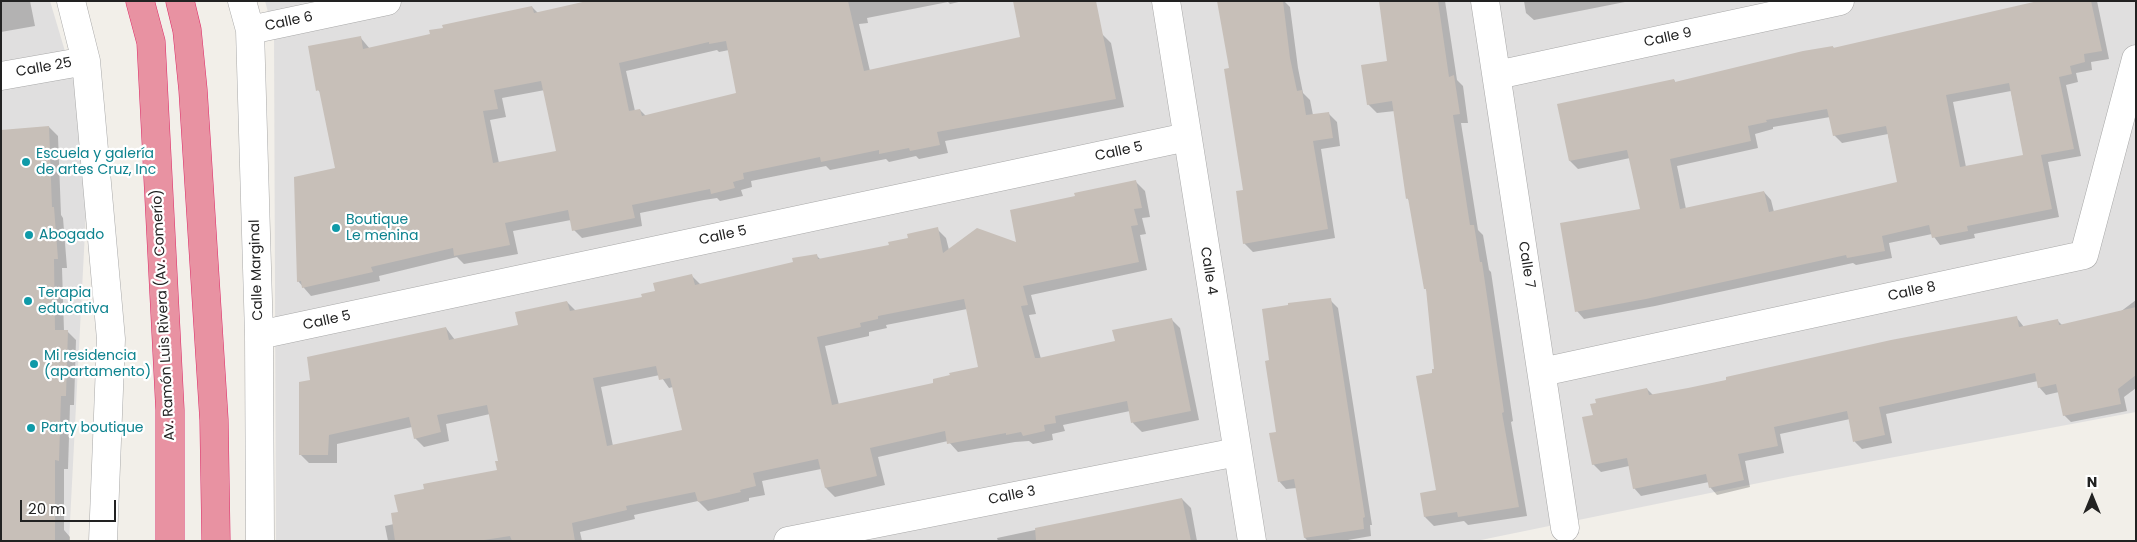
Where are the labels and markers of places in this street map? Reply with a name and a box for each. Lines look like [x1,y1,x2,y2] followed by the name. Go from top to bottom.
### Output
[36,146,156,178] place label: Escuela y galería de artes Cruz, Inc
[20,156,32,168] marker: Escuela y galería de artes Cruz, Inc
[346,212,418,244] place label: Boutique Le menina
[330,222,342,234] marker: Boutique Le menina
[39,227,104,243] place label: Abogado
[23,229,35,241] marker: Abogado
[38,285,109,318] place label: Terapia educativa
[22,295,34,307] marker: Terapia educativa
[44,348,151,381] place label: Mi residencia (apartamento)
[28,358,40,370] marker: Mi residencia (apartamento)
[41,420,144,436] place label: Party boutique
[25,422,37,434] marker: Party boutique

